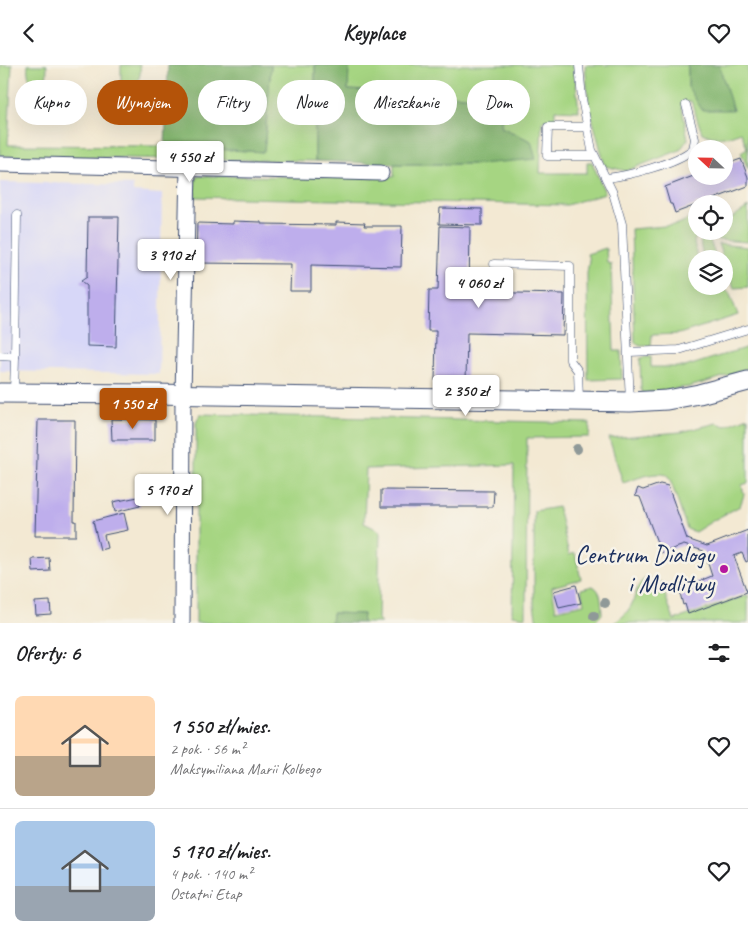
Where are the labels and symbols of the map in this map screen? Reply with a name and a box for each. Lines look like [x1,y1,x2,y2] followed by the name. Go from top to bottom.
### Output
[688,140,732,185] north arrow
[138,141,242,183] pin: 4 550 zł
[119,239,223,281] pin: 3 910 zł
[427,267,531,309] pin: 4 060 zł
[414,375,518,417] pin: 2 350 zł
[81,387,185,430] pin: 1 550 zł
[116,473,220,516] pin: 5 170 zł
[575,539,716,600] place label: Centrum Dialogu i Modlitwy
[718,563,730,575] marker: Centrum Dialogu i Modlitwy

